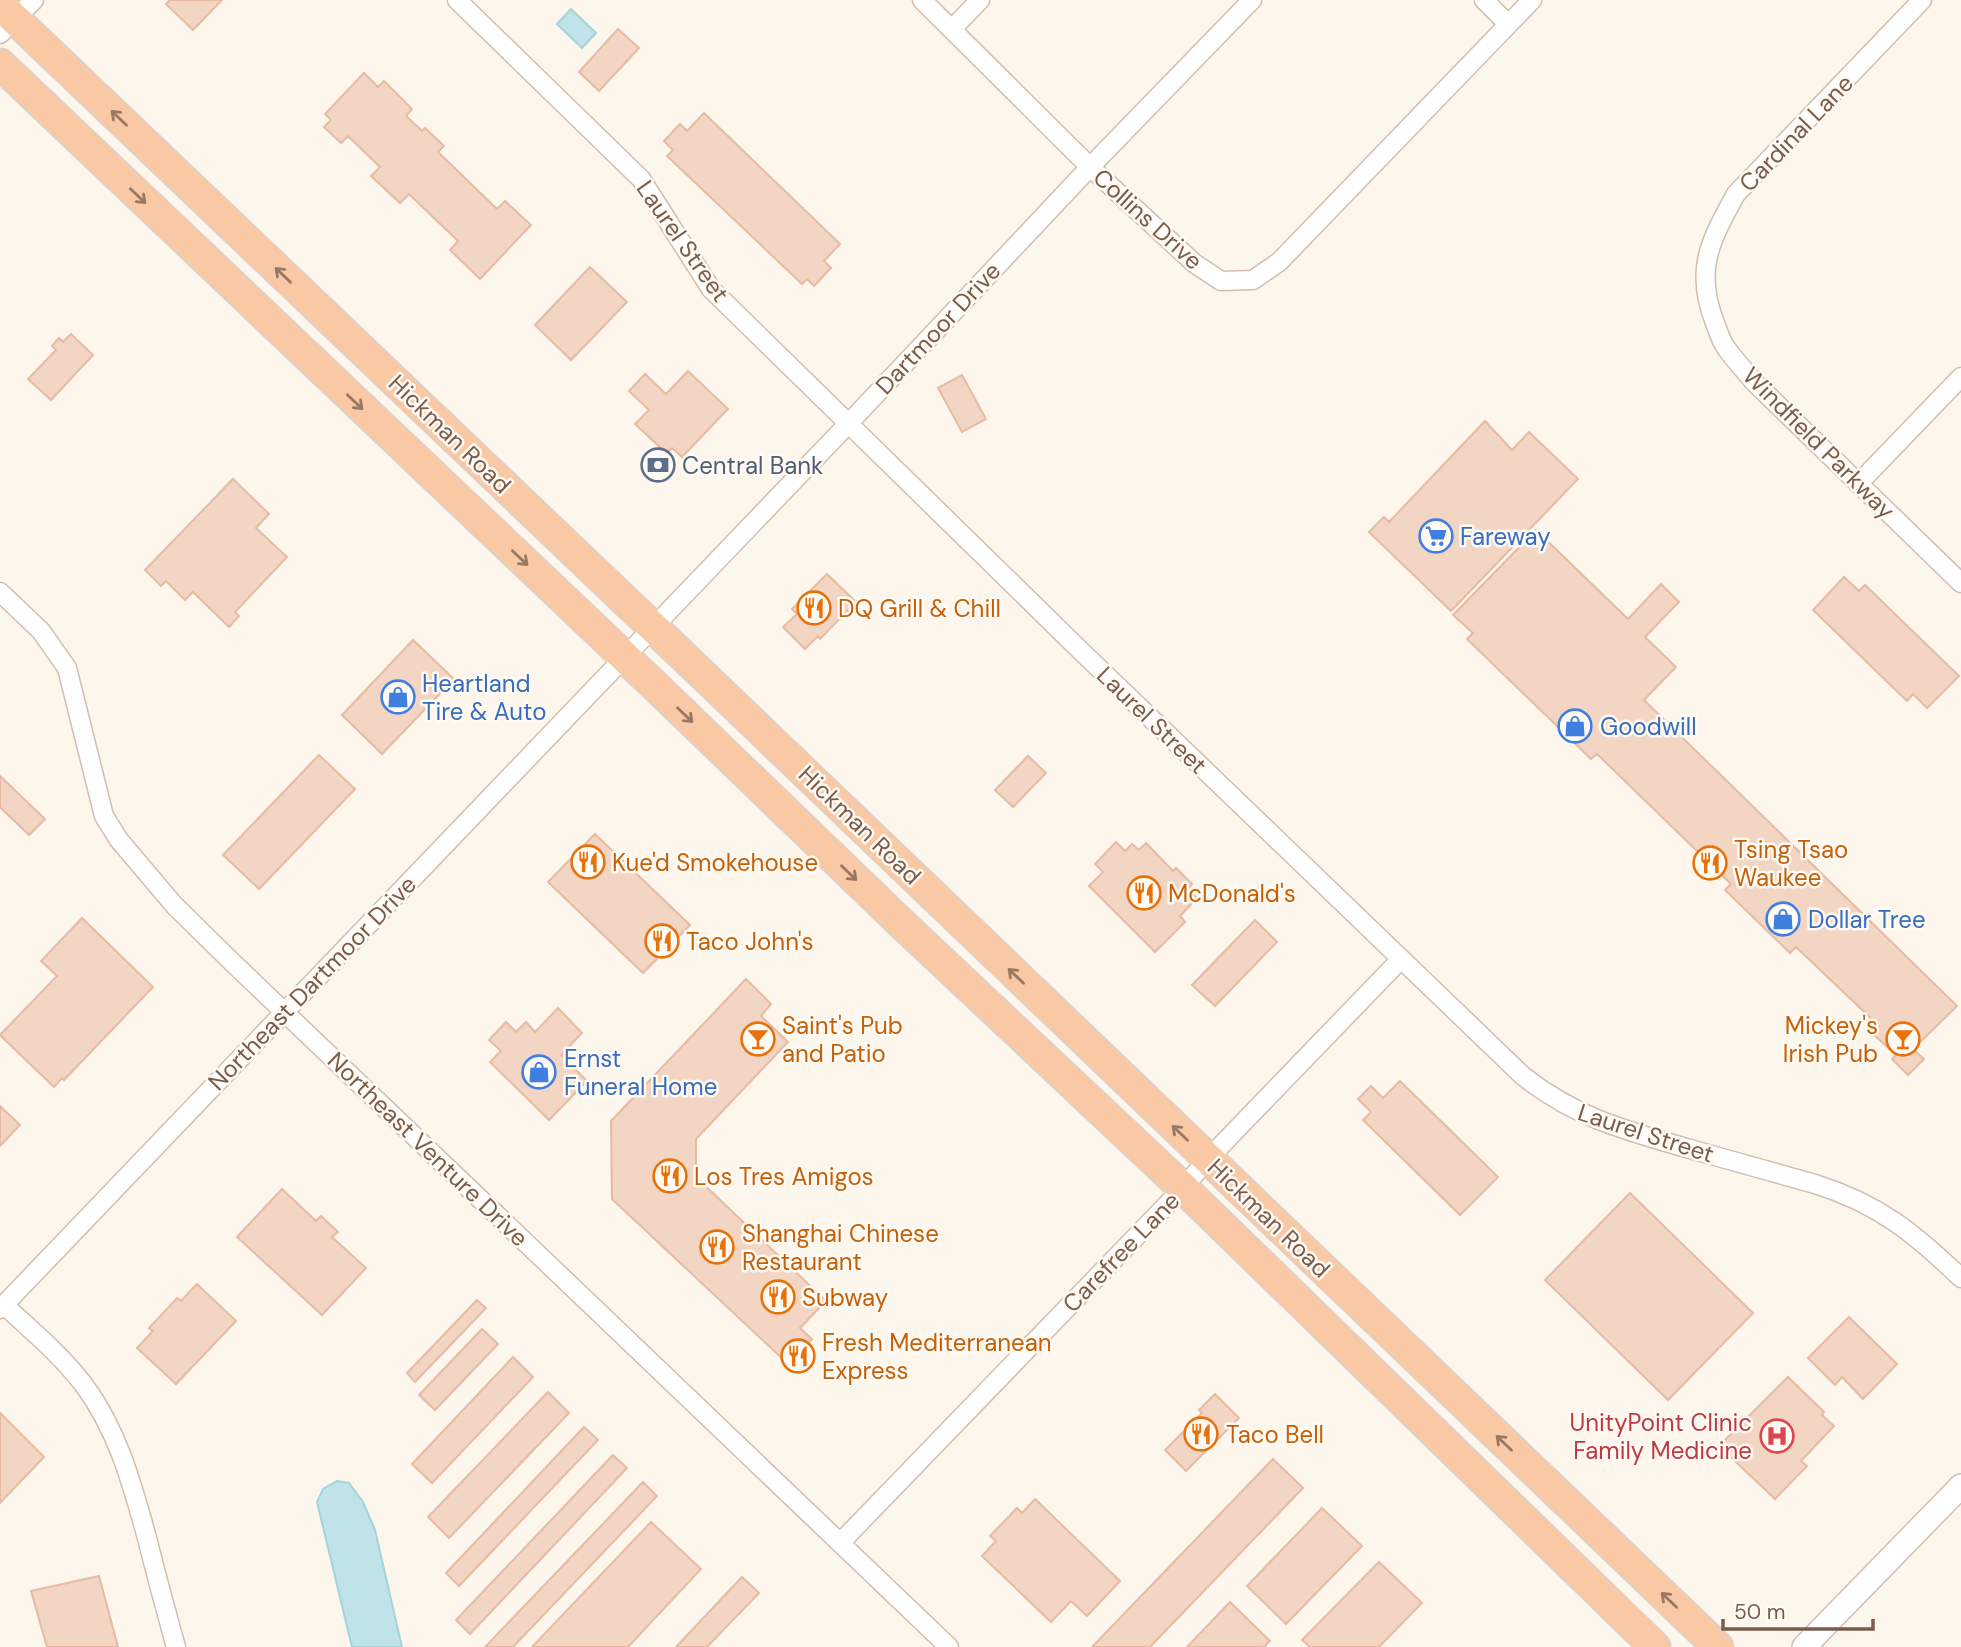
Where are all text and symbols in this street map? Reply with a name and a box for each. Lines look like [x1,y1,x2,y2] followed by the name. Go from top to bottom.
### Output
[1732,68,1860,198] street label: Cardinal Lane
[111,110,128,127] one-way arrow
[1087,162,1209,276] street label: Collins Drive
[630,174,736,308] street label: Laurel Street
[129,187,146,204] one-way arrow
[869,255,1007,401] street label: Dartmoor Drive
[275,267,292,284] one-way arrow
[1736,360,1902,526] street label: Windfield Parkway
[382,368,518,500] street label: Hickman Road
[345,393,363,410] one-way arrow
[639,446,677,484] bank icon: Central Bank
[682,450,823,481] place label: Central Bank
[1417,517,1455,555] supermarket icon: Fareway
[1460,521,1551,552] place label: Fareway
[511,550,528,567] one-way arrow
[795,589,833,627] restaurant icon: DQ Grill & Chill
[838,593,1001,624] place label: DQ Grill & Chill
[1090,660,1214,780] street label: Laurel Street
[422,668,546,727] place label: Heartland Tire & Auto
[379,678,417,716] shop icon: Heartland Tire & Auto
[676,706,693,723] one-way arrow
[1556,707,1594,745] shop icon: Goodwill
[1600,711,1696,742] place label: Goodwill
[792,759,928,891] street label: Hickman Road
[1734,834,1848,893] place label: Tsing Tsao Waukee
[569,843,607,881] restaurant icon: Kue'd Smokehouse
[1691,844,1729,882] restaurant icon: Tsing Tsao Waukee
[612,847,818,878] place label: Kue'd Smokehouse
[840,864,857,881] one-way arrow
[201,869,423,1097] street label: Northeast Dartmoor Drive
[1125,874,1163,912] restaurant icon: McDonald's
[1168,878,1296,909] place label: McDonald's
[1764,900,1802,938] shop icon: Dollar Tree
[1808,904,1926,935] place label: Dollar Tree
[643,922,681,960] restaurant icon: Taco John's
[686,926,814,957] place label: Taco John's
[1008,967,1025,984] one-way arrow
[782,1010,903,1069] place label: Saint's Pub and Patio
[1783,1010,1878,1069] place label: Mickey's Irish Pub
[739,1020,777,1058] bar icon: Saint's Pub and Patio
[1884,1020,1922,1058] bar icon: Mickey's Irish Pub
[564,1043,717,1102] place label: Ernst Funeral Home
[321,1045,535,1253] street label: Northeast Venture Drive
[520,1053,558,1091] shop icon: Ernst Funeral Home
[1574,1096,1718,1170] street label: Laurel Street
[1172,1125,1189,1142] one-way arrow
[1201,1152,1337,1284] street label: Hickman Road
[651,1157,689,1195] restaurant icon: Los Tres Amigos
[694,1161,874,1192] place label: Los Tres Amigos
[1056,1185,1186,1319] street label: Carefree Lane
[742,1218,939,1277] place label: Shanghai Chinese Restaurant
[698,1228,736,1266] restaurant icon: Shanghai Chinese Restaurant
[759,1278,797,1316] restaurant icon: Subway
[802,1282,888,1313] place label: Subway
[822,1327,1052,1386] place label: Fresh Mediterranean Express
[779,1337,817,1375] restaurant icon: Fresh Mediterranean Express
[1570,1407,1752,1466] place label: UnityPoint Clinic Family Medicine
[1182,1415,1220,1453] restaurant icon: Taco Bell
[1758,1417,1796,1455] hospital icon: UnityPoint Clinic Family Medicine
[1226,1419,1324,1450] place label: Taco Bell
[1496,1434,1513,1451] one-way arrow
[1723,1588,1874,1632] scale bar
[1660,1591,1677,1608] one-way arrow
[1734,1598,1785,1626] text: 50 m

